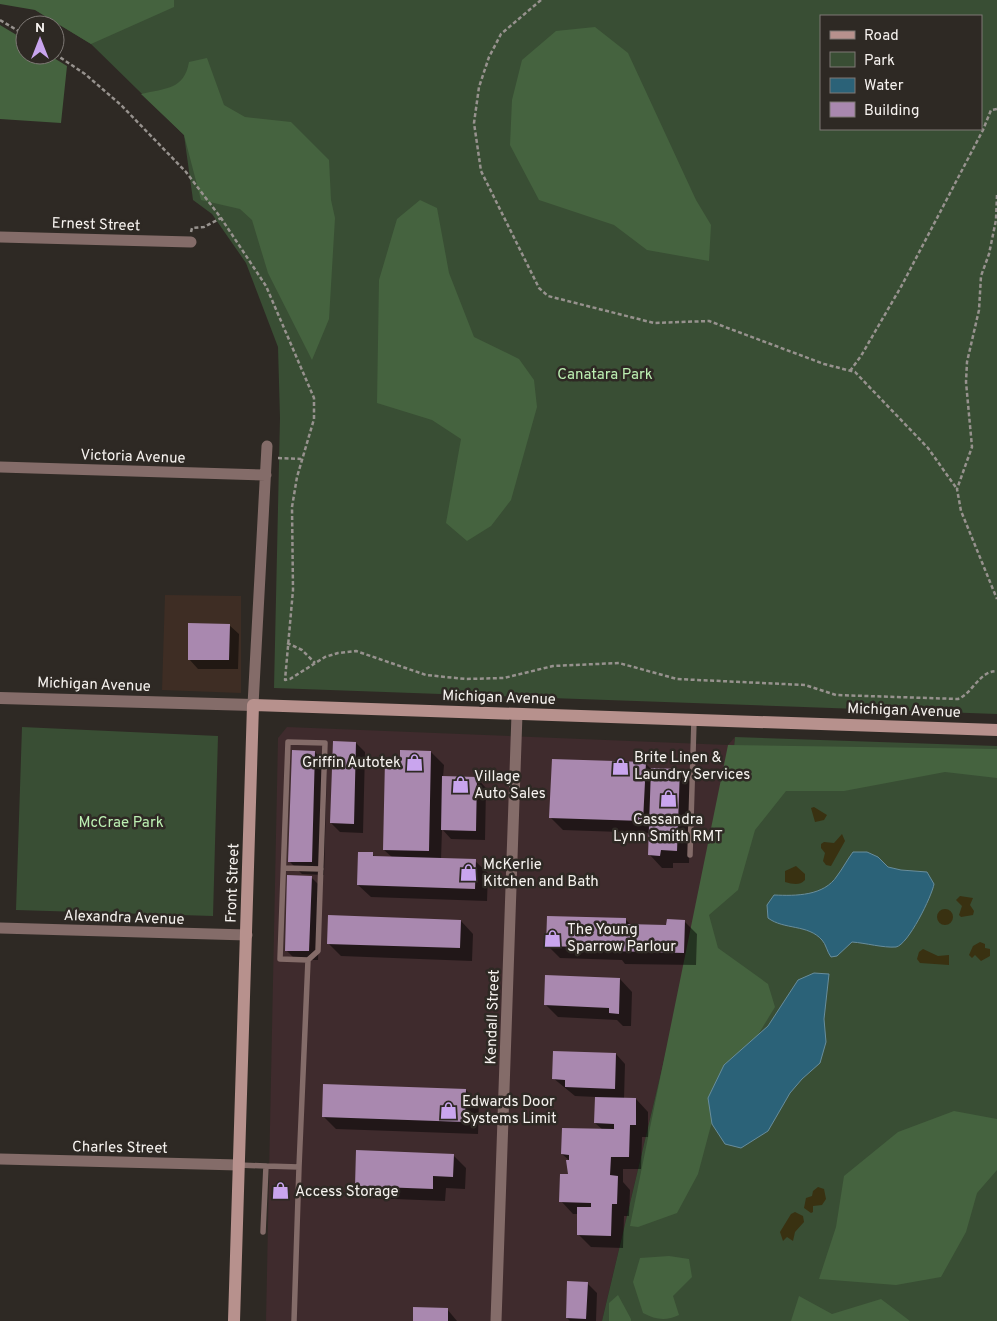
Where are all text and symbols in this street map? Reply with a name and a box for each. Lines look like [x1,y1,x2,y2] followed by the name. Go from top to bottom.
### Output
[15,15,65,65] north arrow
[820,15,982,130] legend
[35,20,45,37] text: N
[864,27,899,46] text: Road
[864,52,895,71] text: Park
[864,77,904,96] text: Water
[864,102,919,121] text: Building
[51,214,141,237] street label: Ernest Street
[557,366,653,385] park label: Canatara Park
[80,446,186,469] street label: Victoria Avenue
[37,674,151,697] street label: Michigan Avenue
[442,687,556,710] street label: Michigan Avenue
[847,700,961,723] street label: Michigan Avenue
[634,749,750,785] place label: Brite Linen & Laundry Services
[405,752,425,772] shop icon: Griffin Autotek
[302,754,401,773] place label: Griffin Autotek
[610,756,630,776] shop icon: Brite Linen & Laundry Services
[474,768,546,804] place label: Village Auto Sales
[450,775,470,795] shop icon: Village Auto Sales
[658,788,678,808] shop icon: Cassandra Lynn Smith RMT
[613,811,723,847] place label: Cassandra Lynn Smith RMT
[78,814,164,833] park label: McCrae Park
[223,843,244,923] street label: Front Street
[483,856,599,892] place label: McKerlie Kitchen and Bath
[459,863,479,883] shop icon: McKerlie Kitchen and Bath
[63,907,185,930] street label: Alexandra Avenue
[567,921,676,957] place label: The Young Sparrow Parlour
[543,928,563,948] shop icon: The Young Sparrow Parlour
[482,969,505,1065] street label: Kendall Street
[462,1093,557,1129] place label: Edwards Door Systems Limit
[438,1100,458,1120] shop icon: Edwards Door Systems Limit
[72,1138,168,1159] street label: Charles Street
[271,1181,291,1201] shop icon: Access Storage
[295,1183,399,1202] place label: Access Storage

